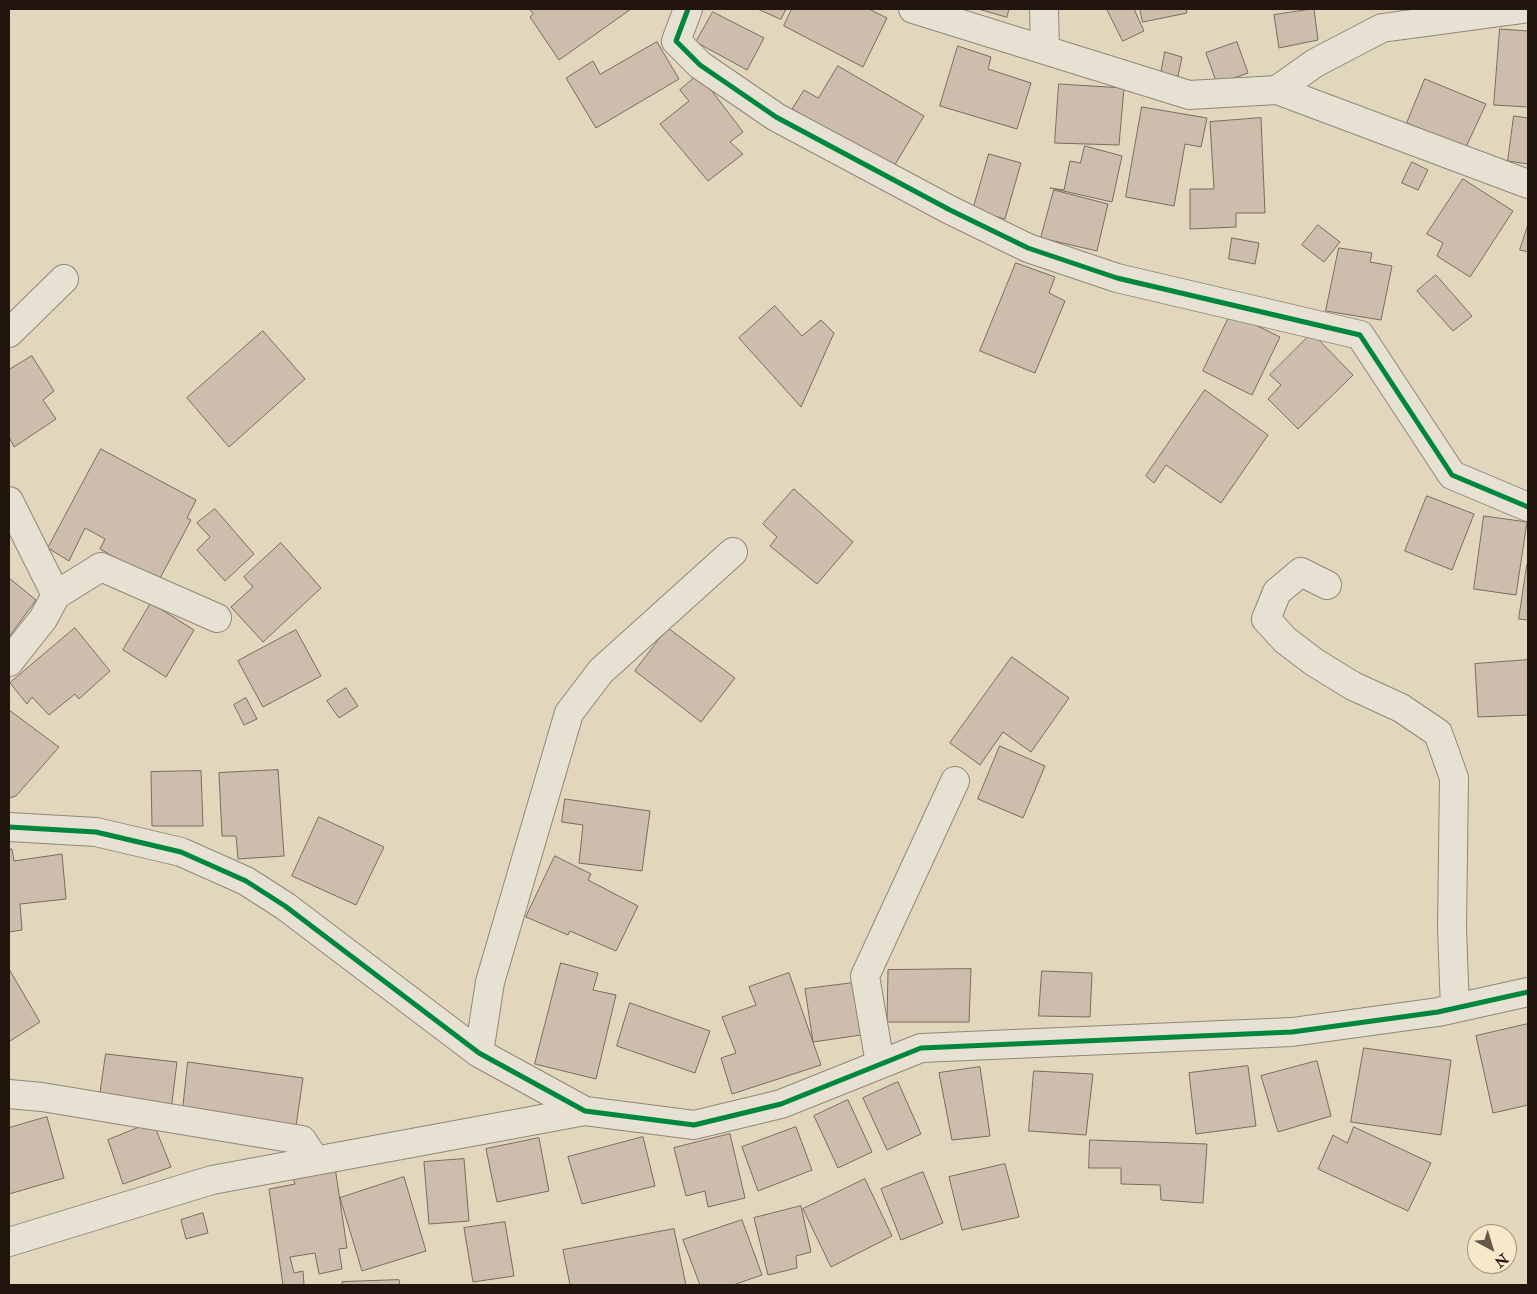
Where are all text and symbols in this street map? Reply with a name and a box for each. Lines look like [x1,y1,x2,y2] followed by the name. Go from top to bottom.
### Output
[1467,1224,1517,1274] north arrow
[1491,1250,1511,1271] text: N

